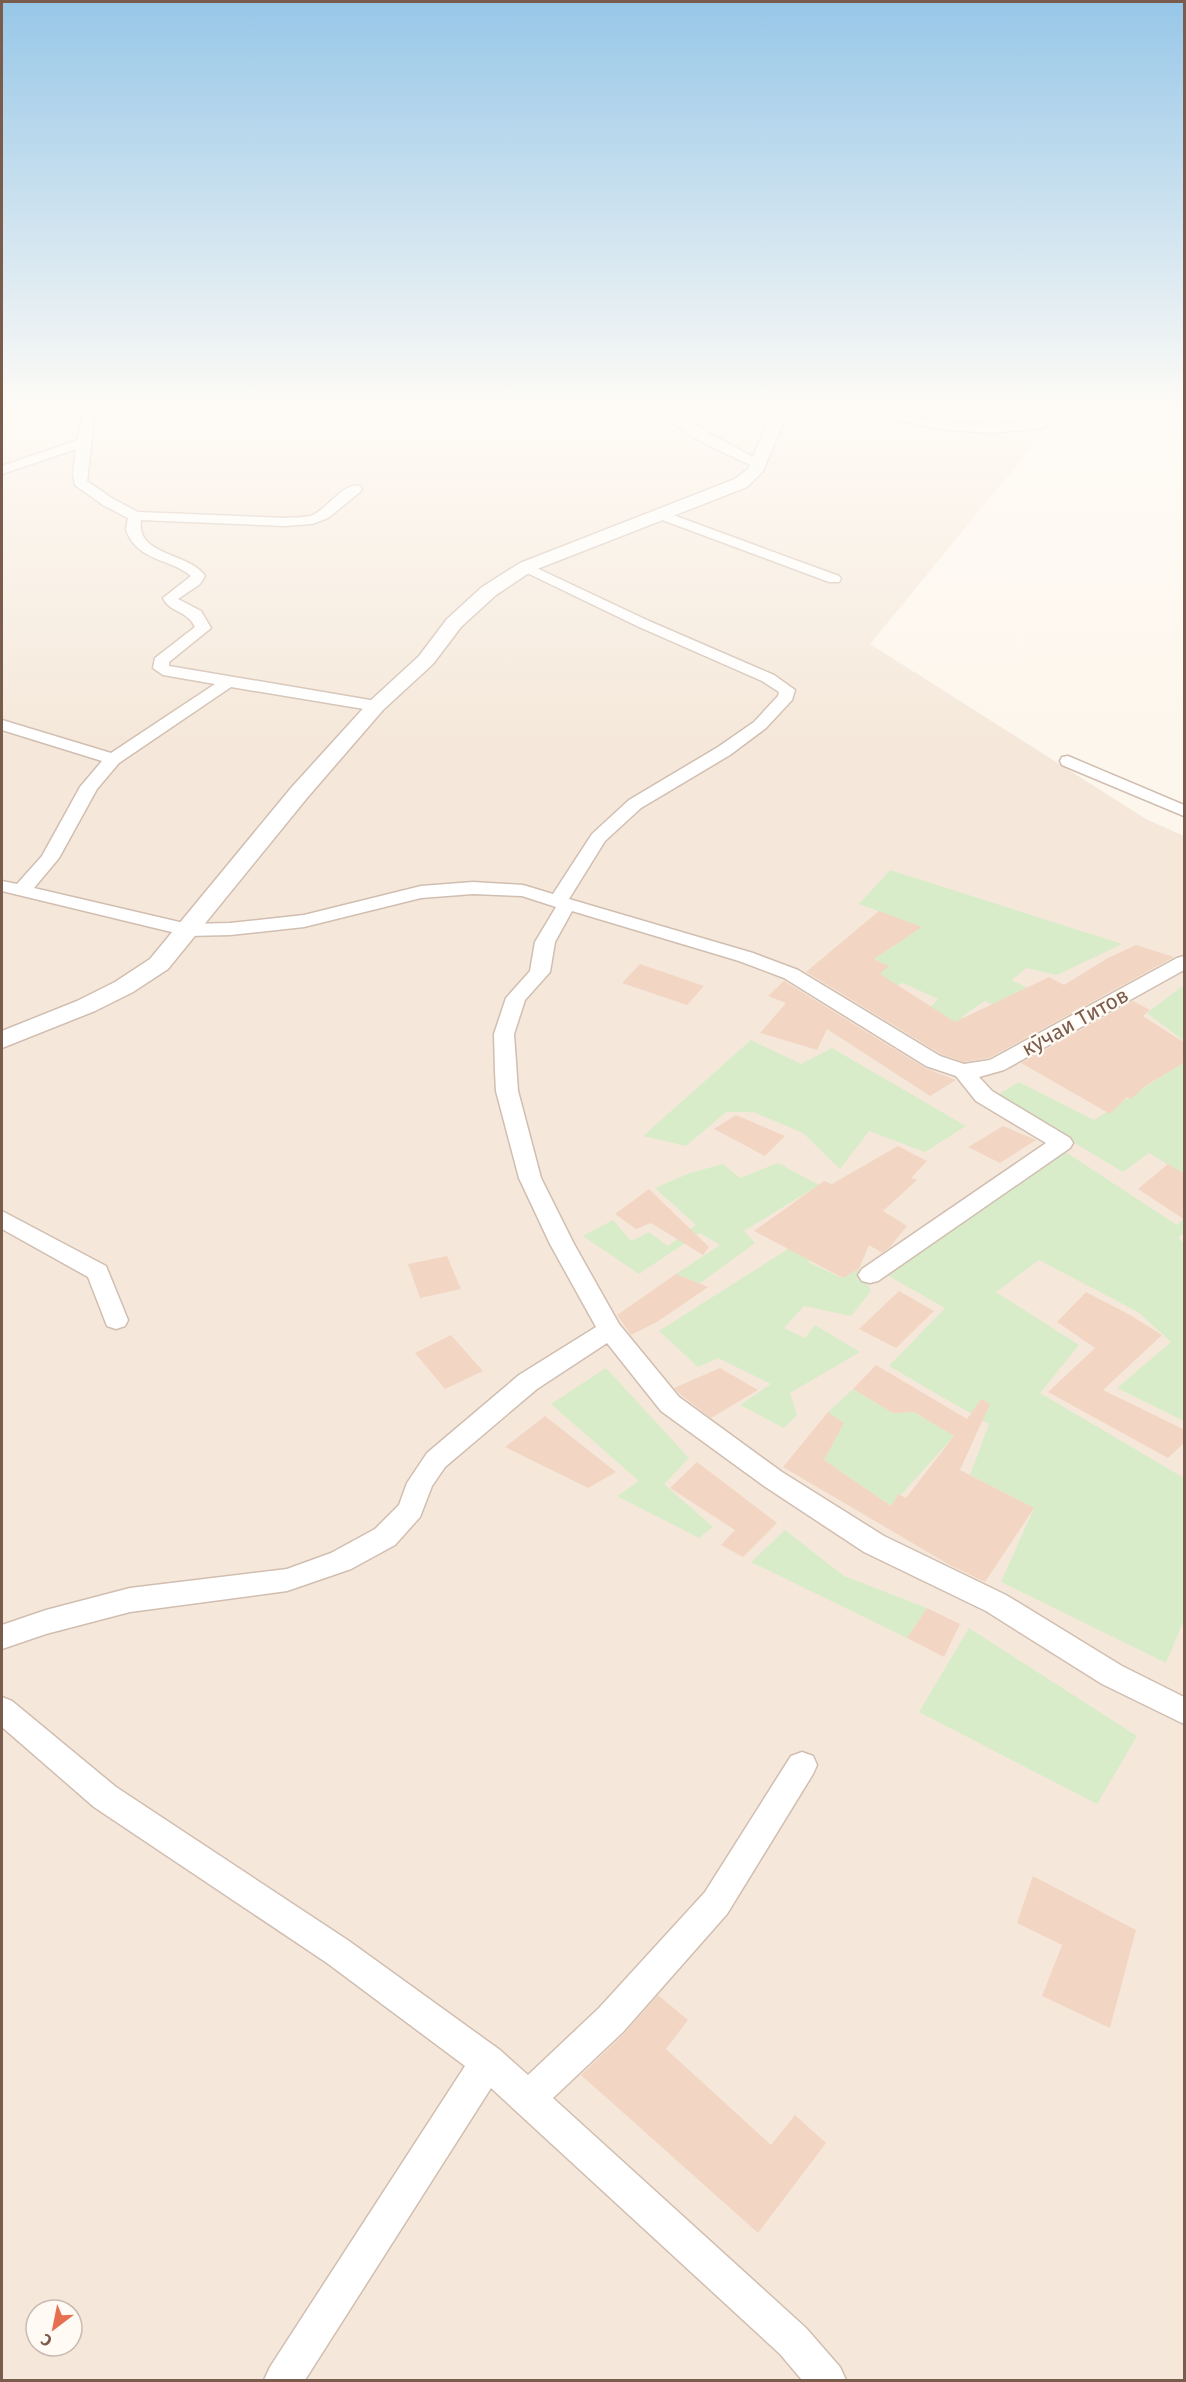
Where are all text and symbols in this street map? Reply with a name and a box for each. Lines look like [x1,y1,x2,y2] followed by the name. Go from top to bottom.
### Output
[1017,982,1133,1062] street label: кӯчаи Титов
[24,2298,84,2358] north arrow
[37,2329,55,2351] text: С

